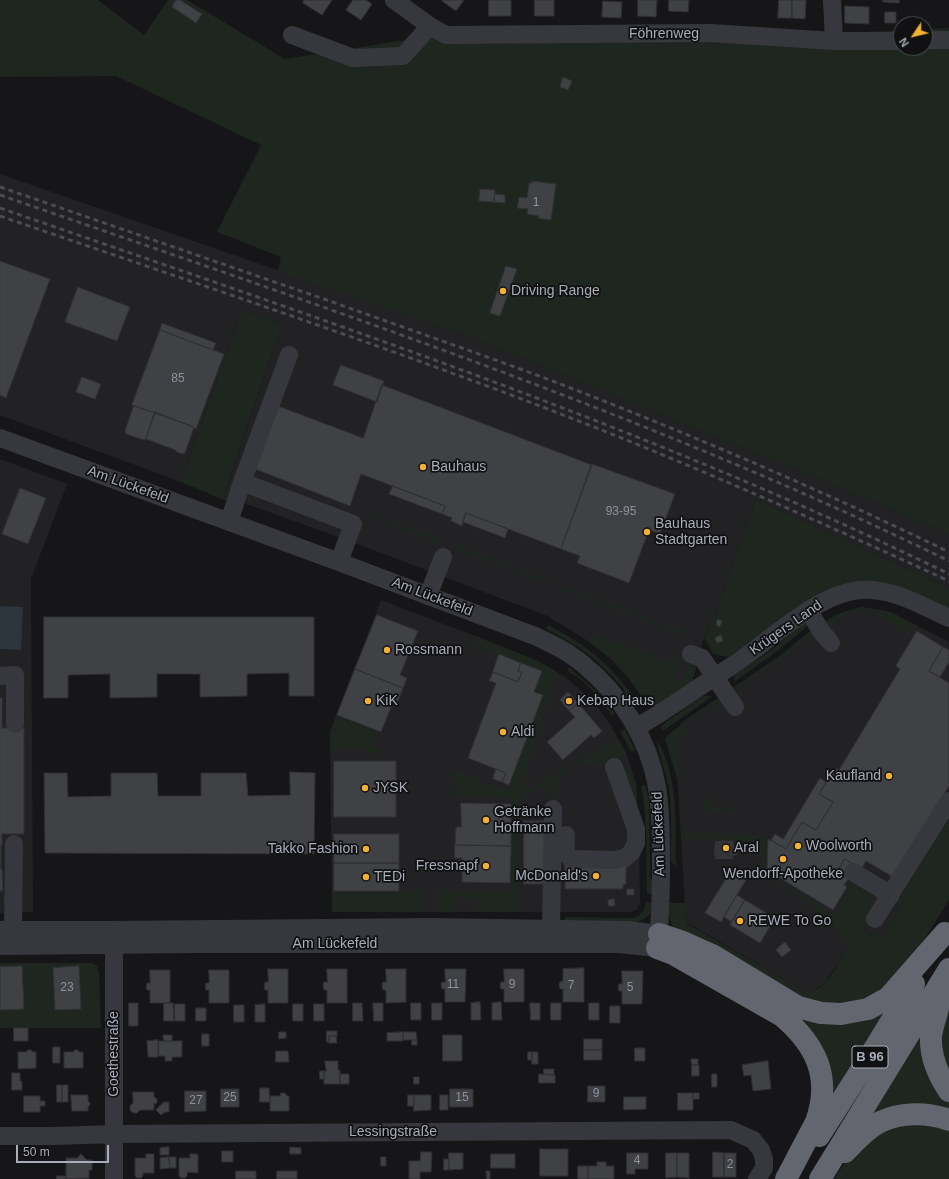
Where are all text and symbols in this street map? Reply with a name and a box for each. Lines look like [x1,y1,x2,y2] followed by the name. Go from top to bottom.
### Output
[893,16,933,56] north arrow
[629,26,699,42] street label: Föhrenweg
[897,36,911,49] text: N
[533,196,539,210] house number: 1
[511,283,600,299] place label: Driving Range
[498,286,508,296] marker: Driving Range
[171,372,185,386] house number: 85
[431,459,486,475] place label: Bauhaus
[418,462,428,472] marker: Bauhaus
[85,463,171,507] street label: Am Lückefeld
[606,505,636,519] house number: 93-95
[655,516,727,548] place label: Bauhaus Stadtgarten
[642,527,652,537] marker: Bauhaus Stadtgarten
[389,574,475,620] street label: Am Lückefeld
[747,597,825,659] street label: Krügers Land
[395,642,462,658] place label: Rossmann
[382,645,392,655] marker: Rossmann
[376,693,398,709] place label: KiK
[577,693,654,709] place label: Kebap Haus
[363,696,373,706] marker: KiK
[564,696,574,706] marker: Kebap Haus
[511,724,534,740] place label: Aldi
[498,727,508,737] marker: Aldi
[826,768,881,784] place label: Kaufland
[884,771,894,781] marker: Kaufland
[373,780,408,796] place label: JYSK
[360,783,370,793] marker: JYSK
[649,791,669,877] street label: Am Lückefeld
[494,804,554,836] place label: Getränke Hoffmann
[481,815,491,825] marker: Getränke Hoffmann
[806,838,872,854] place label: Woolworth
[734,840,759,856] place label: Aral
[268,841,358,857] place label: Takko Fashion
[793,841,803,851] marker: Woolworth
[721,843,731,853] marker: Aral
[361,844,371,854] marker: Takko Fashion
[778,854,788,864] marker: Wendorff-Apotheke
[416,858,478,874] place label: Fressnapf
[481,861,491,871] marker: Fressnapf
[723,866,843,882] place label: Wendorff-Apotheke
[515,868,588,884] place label: McDonald's
[374,869,405,885] place label: TEDi
[591,871,601,881] marker: McDonald's
[361,872,371,882] marker: TEDi
[748,913,831,929] place label: REWE To Go
[735,916,745,926] marker: REWE To Go
[293,936,377,952] street label: Am Lückefeld
[447,978,459,992] house number: 11
[509,978,515,992] house number: 9
[568,979,574,993] house number: 7
[60,981,74,995] house number: 23
[627,981,633,995] house number: 5
[106,1011,122,1097] street label: Goethestraße
[852,1046,888,1068] road number: B 96
[593,1087,599,1101] house number: 9
[223,1091,237,1105] house number: 25
[455,1091,469,1105] house number: 15
[189,1094,203,1108] house number: 27
[349,1124,437,1140] street label: Lessingstraße
[18,1137,111,1163] scale bar
[23,1145,50,1159] text: 50 m
[634,1154,640,1168] house number: 4
[727,1158,733,1172] house number: 2

